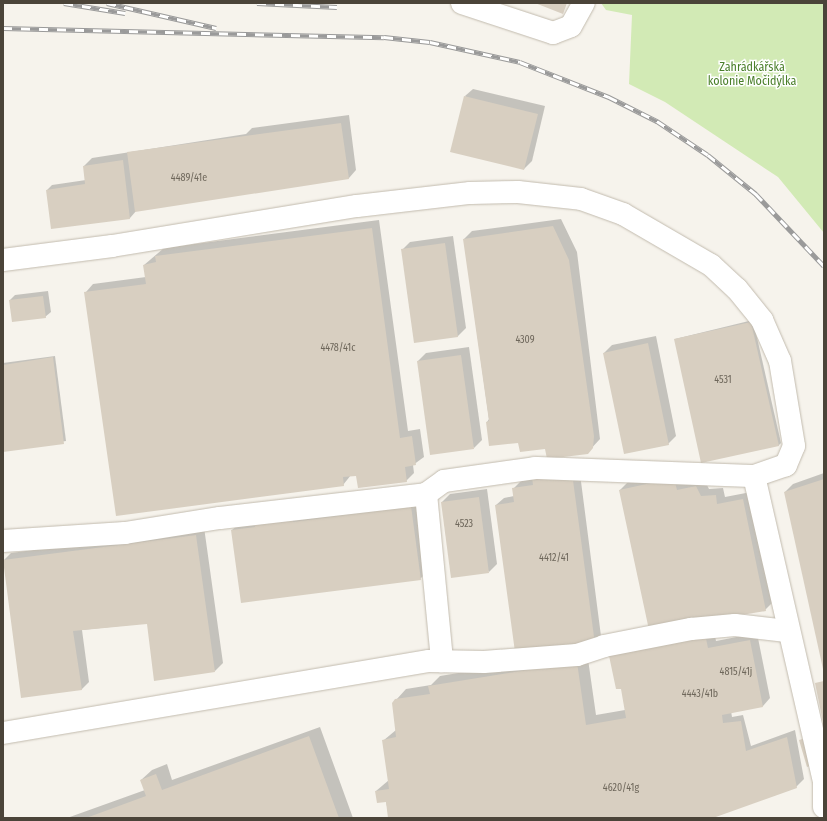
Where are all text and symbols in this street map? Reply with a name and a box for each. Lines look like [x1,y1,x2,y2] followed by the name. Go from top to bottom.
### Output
[708,61,796,89] park label: Zahrádkářská kolonie Močidýlka
[171,173,207,185] house number: 4489/41e
[515,335,535,347] house number: 4309
[320,343,356,355] house number: 4478/41c
[714,375,732,387] house number: 4531
[455,519,473,531] house number: 4523
[539,553,569,565] house number: 4412/41
[720,667,752,679] house number: 4815/41j
[682,689,718,701] house number: 4443/41b
[603,783,639,795] house number: 4620/41g

